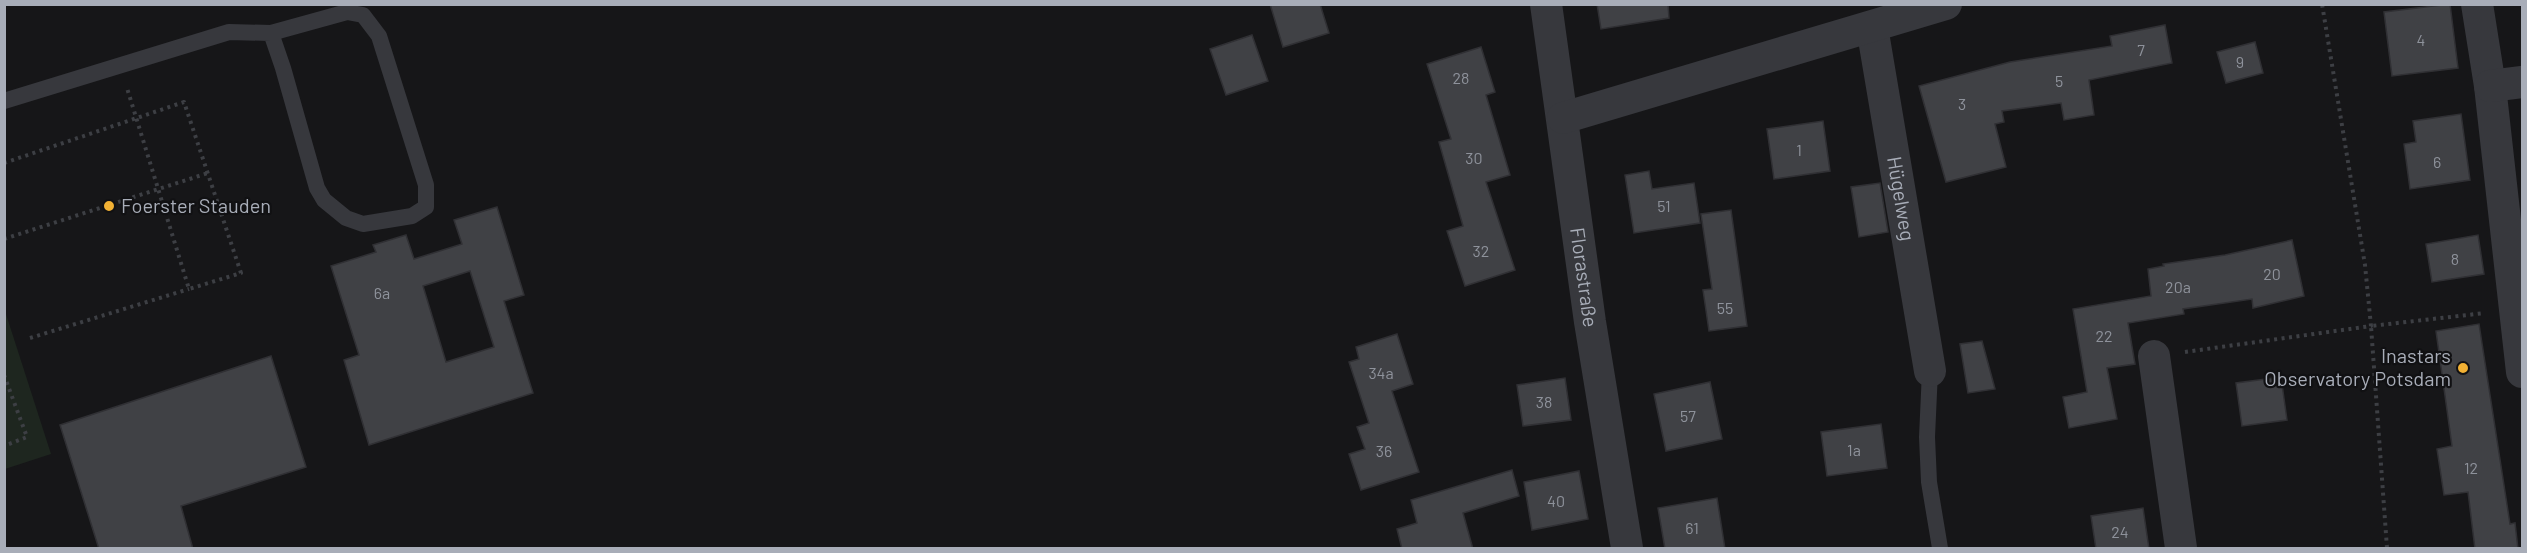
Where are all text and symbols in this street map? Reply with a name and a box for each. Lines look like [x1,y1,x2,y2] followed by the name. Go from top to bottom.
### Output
[2417,30,2425,49] house number: 4
[2137,40,2145,59] house number: 7
[2236,52,2244,71] house number: 9
[1453,68,1469,87] house number: 28
[2055,71,2063,90] house number: 5
[1958,94,1966,113] house number: 3
[1796,140,1802,159] house number: 1
[1465,148,1483,167] house number: 30
[2433,152,2441,171] house number: 6
[1883,154,1921,242] street label: Hügelweg
[121,193,271,217] place label: Foerster Stauden
[1657,196,1671,215] house number: 51
[102,199,116,213] marker: Foerster Stauden
[1566,226,1604,329] street label: Florastraße
[1473,241,1489,260] house number: 32
[2451,249,2459,268] house number: 8
[2263,264,2281,283] house number: 20
[2165,277,2191,296] house number: 20a
[374,283,390,302] house number: 6a
[1717,298,1733,317] house number: 55
[2095,326,2113,345] house number: 22
[2264,343,2451,390] place label: Inastars Observatory Potsdam
[2456,361,2470,375] marker: Inastars Observatory Potsdam
[1368,363,1394,382] house number: 34a
[1536,392,1552,411] house number: 38
[1680,406,1696,425] house number: 57
[1847,440,1861,459] house number: 1a
[1376,441,1392,460] house number: 36
[2464,458,2478,477] house number: 12
[1547,491,1565,510] house number: 40
[1685,518,1699,537] house number: 61
[2111,522,2129,541] house number: 24

